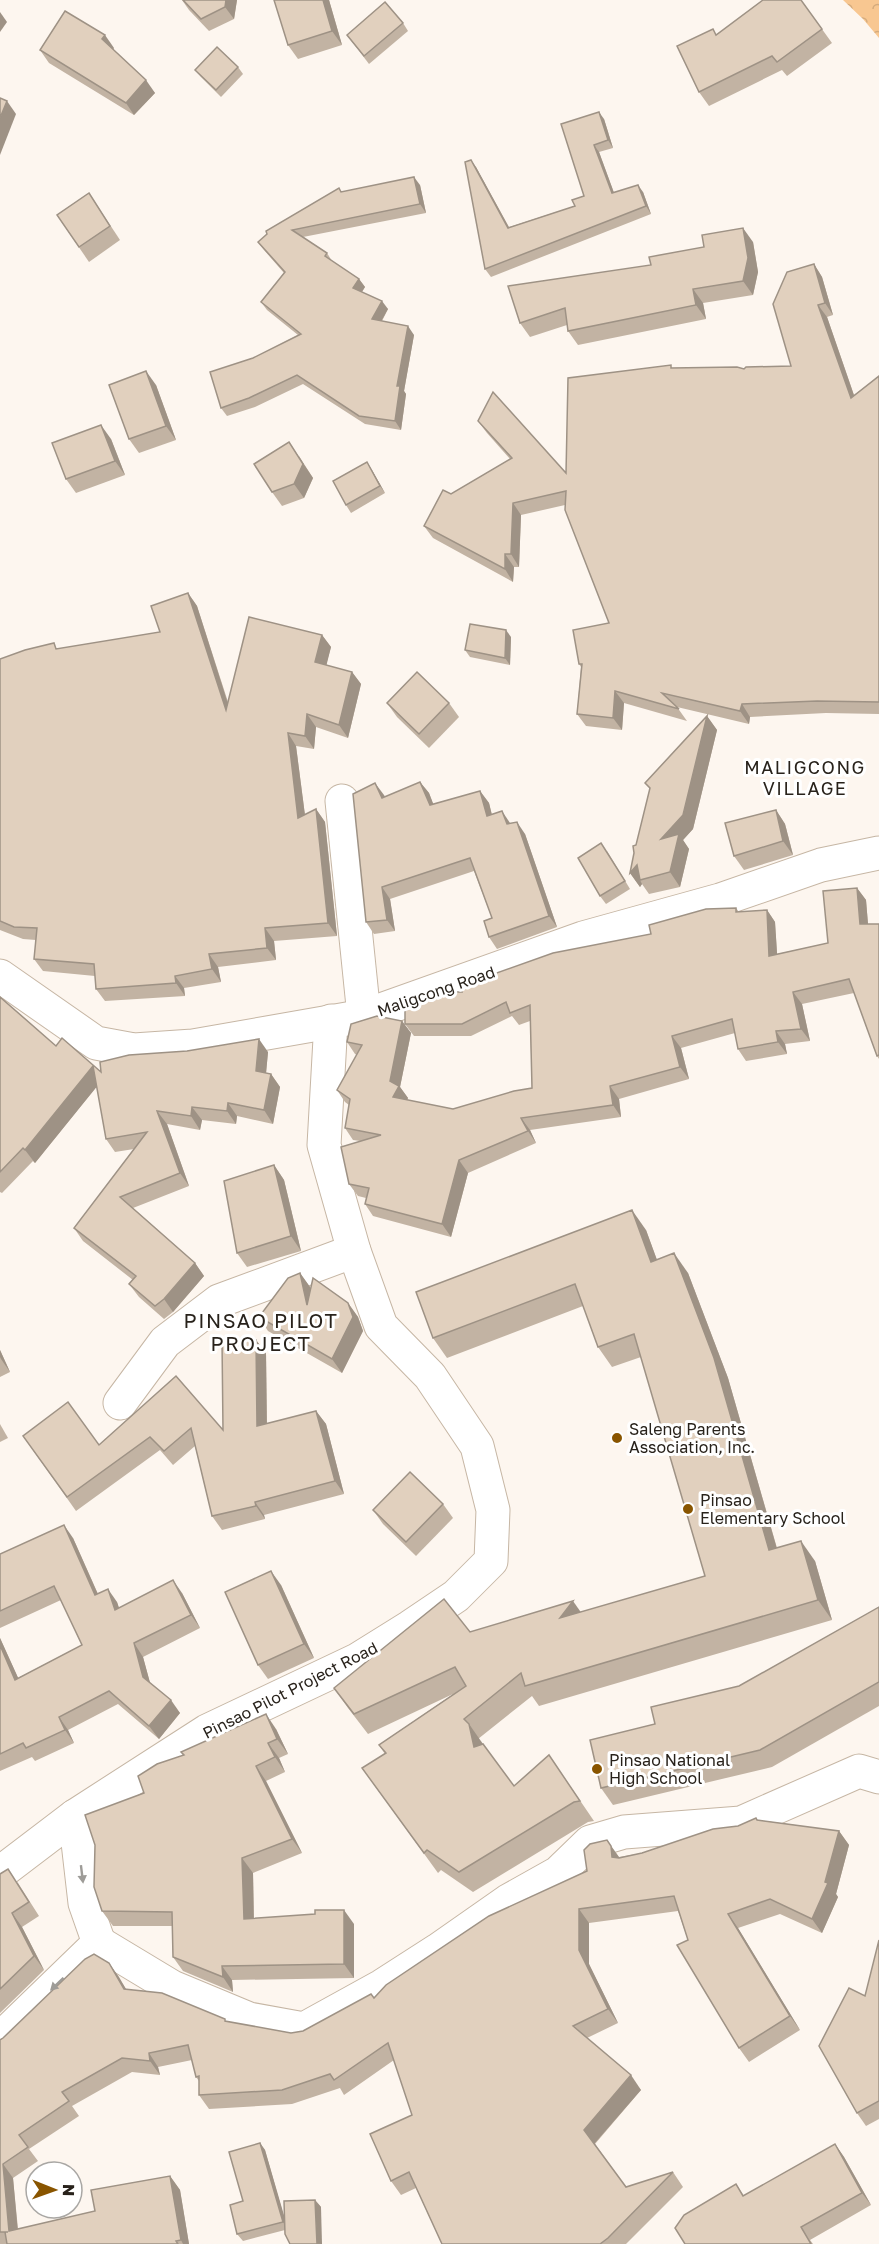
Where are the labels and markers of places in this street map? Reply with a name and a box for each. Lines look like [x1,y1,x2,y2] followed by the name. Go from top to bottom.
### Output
[629,1419,755,1457] place label: Saleng Parents Association, Inc.
[610,1431,624,1445] marker: Saleng Parents Association, Inc.
[700,1490,845,1528] place label: Pinsao Elementary School
[681,1502,695,1516] marker: Pinsao Elementary School
[609,1750,730,1788] place label: Pinsao National High School
[590,1762,604,1776] marker: Pinsao National High School

